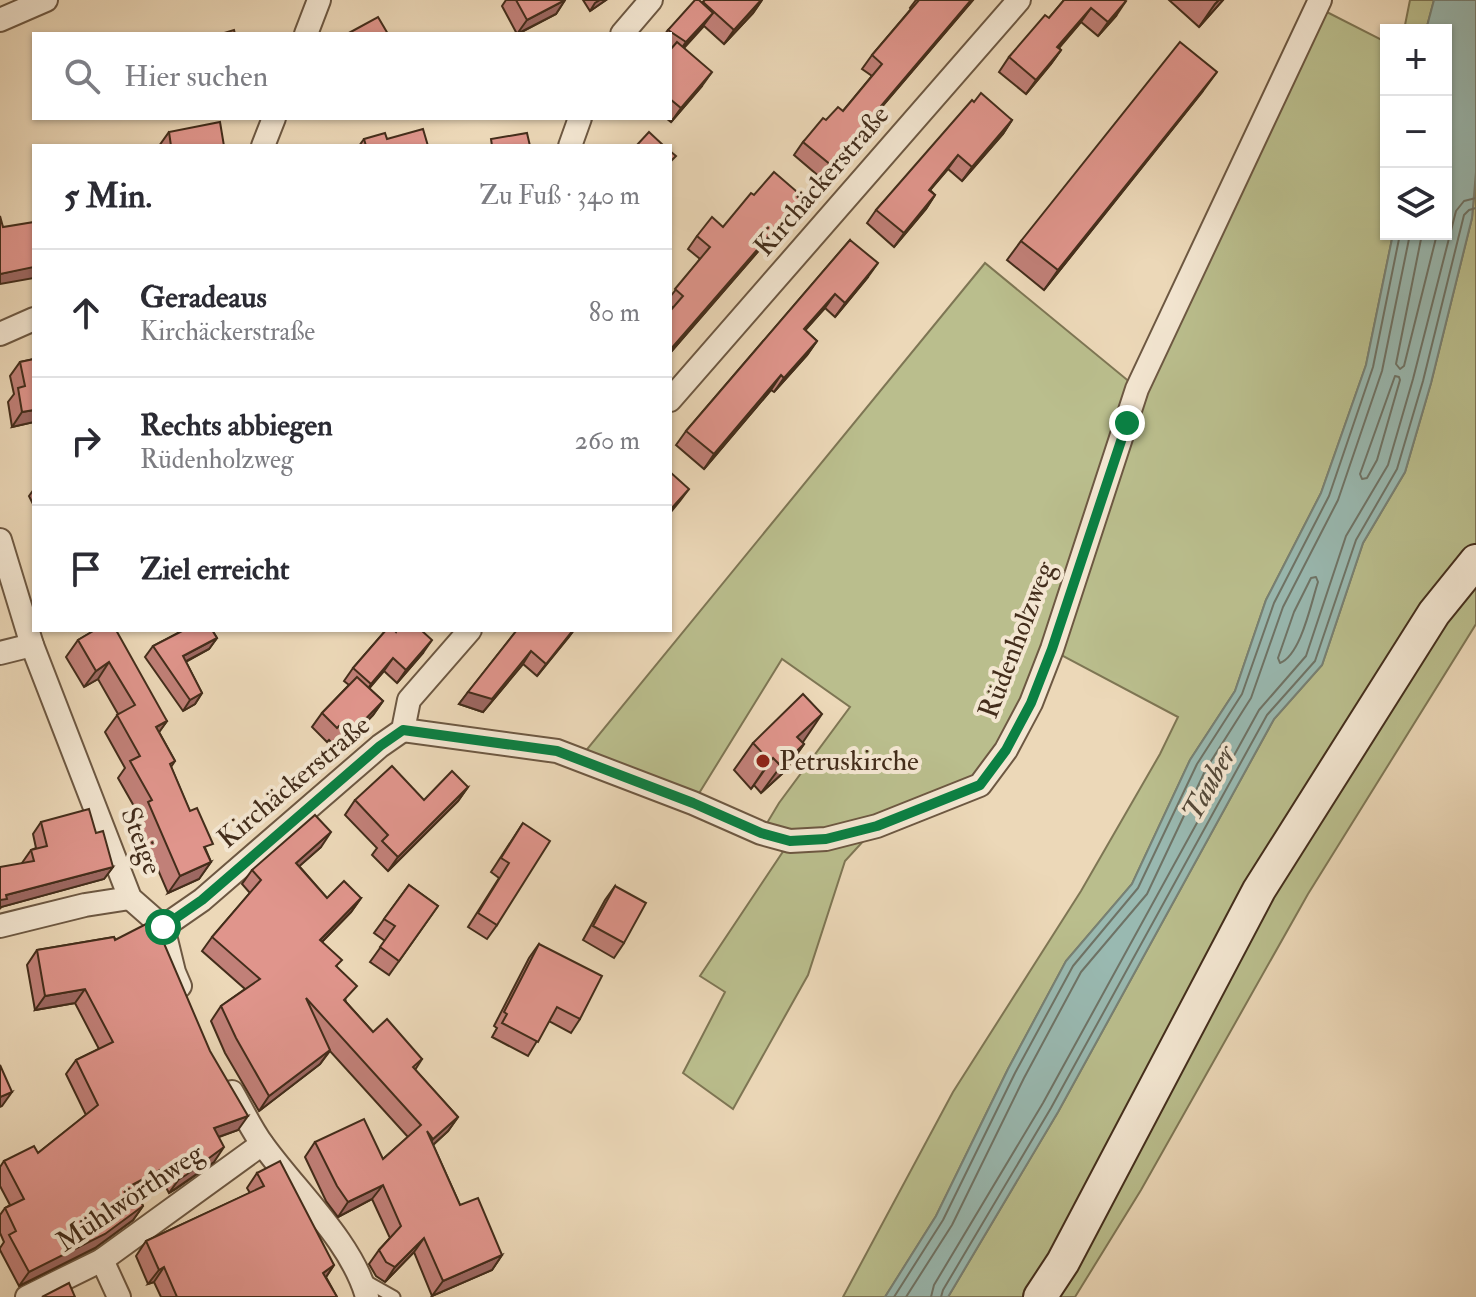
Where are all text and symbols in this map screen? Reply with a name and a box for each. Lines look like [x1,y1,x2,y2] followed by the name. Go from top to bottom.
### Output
[1380,24,1452,240] map controls
[1380,24,1452,96] button: +
[32,32,672,120] search box
[60,54,104,98] icon: search
[124,58,268,95] text: Hier suchen
[1380,96,1452,168] button: −
[747,98,897,264] street label: Kirchäckerstraße
[1380,168,1452,240] button: layers
[64,175,152,218] text: 5 Min.
[479,180,640,212] text: Zu Fuß · 340 m
[140,279,267,316] text: Geradeaus
[64,291,108,335] icon: ahead
[589,297,640,329] text: 80 m
[140,316,315,348] text: Kirchäckerstraße
[1109,405,1145,441] route end
[140,407,333,444] text: Rechts abbiegen
[64,419,108,463] icon: right
[575,425,640,457] text: 260 m
[140,444,294,476] text: Rüdenholzweg
[64,547,108,591] icon: arrive
[140,551,289,588] text: Ziel erreicht
[971,555,1063,723] street label: Rüdenholzweg
[210,708,378,856] street label: Kirchäckerstraße
[1173,737,1245,827] water label: Tauber
[779,744,919,779] place label: Petruskirche
[754,752,772,770] marker: Petruskirche
[112,802,170,880] street label: Steige
[145,909,181,945] route start
[50,1135,211,1260] street label: Mühlwörthweg

